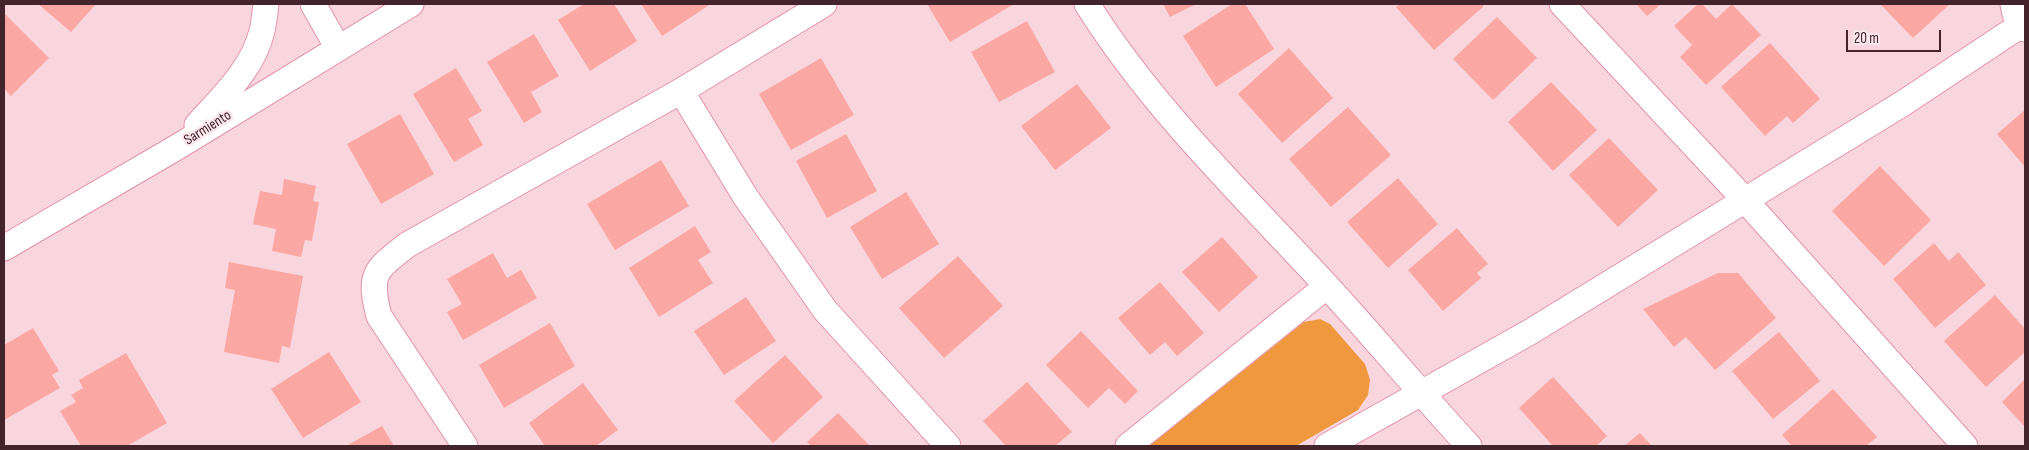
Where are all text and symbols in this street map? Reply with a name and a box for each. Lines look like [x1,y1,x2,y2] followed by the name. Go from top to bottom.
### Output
[1849,20,1944,52] scale bar
[1854,29,1879,48] text: 20 m
[181,107,235,149] street label: Sarmiento

